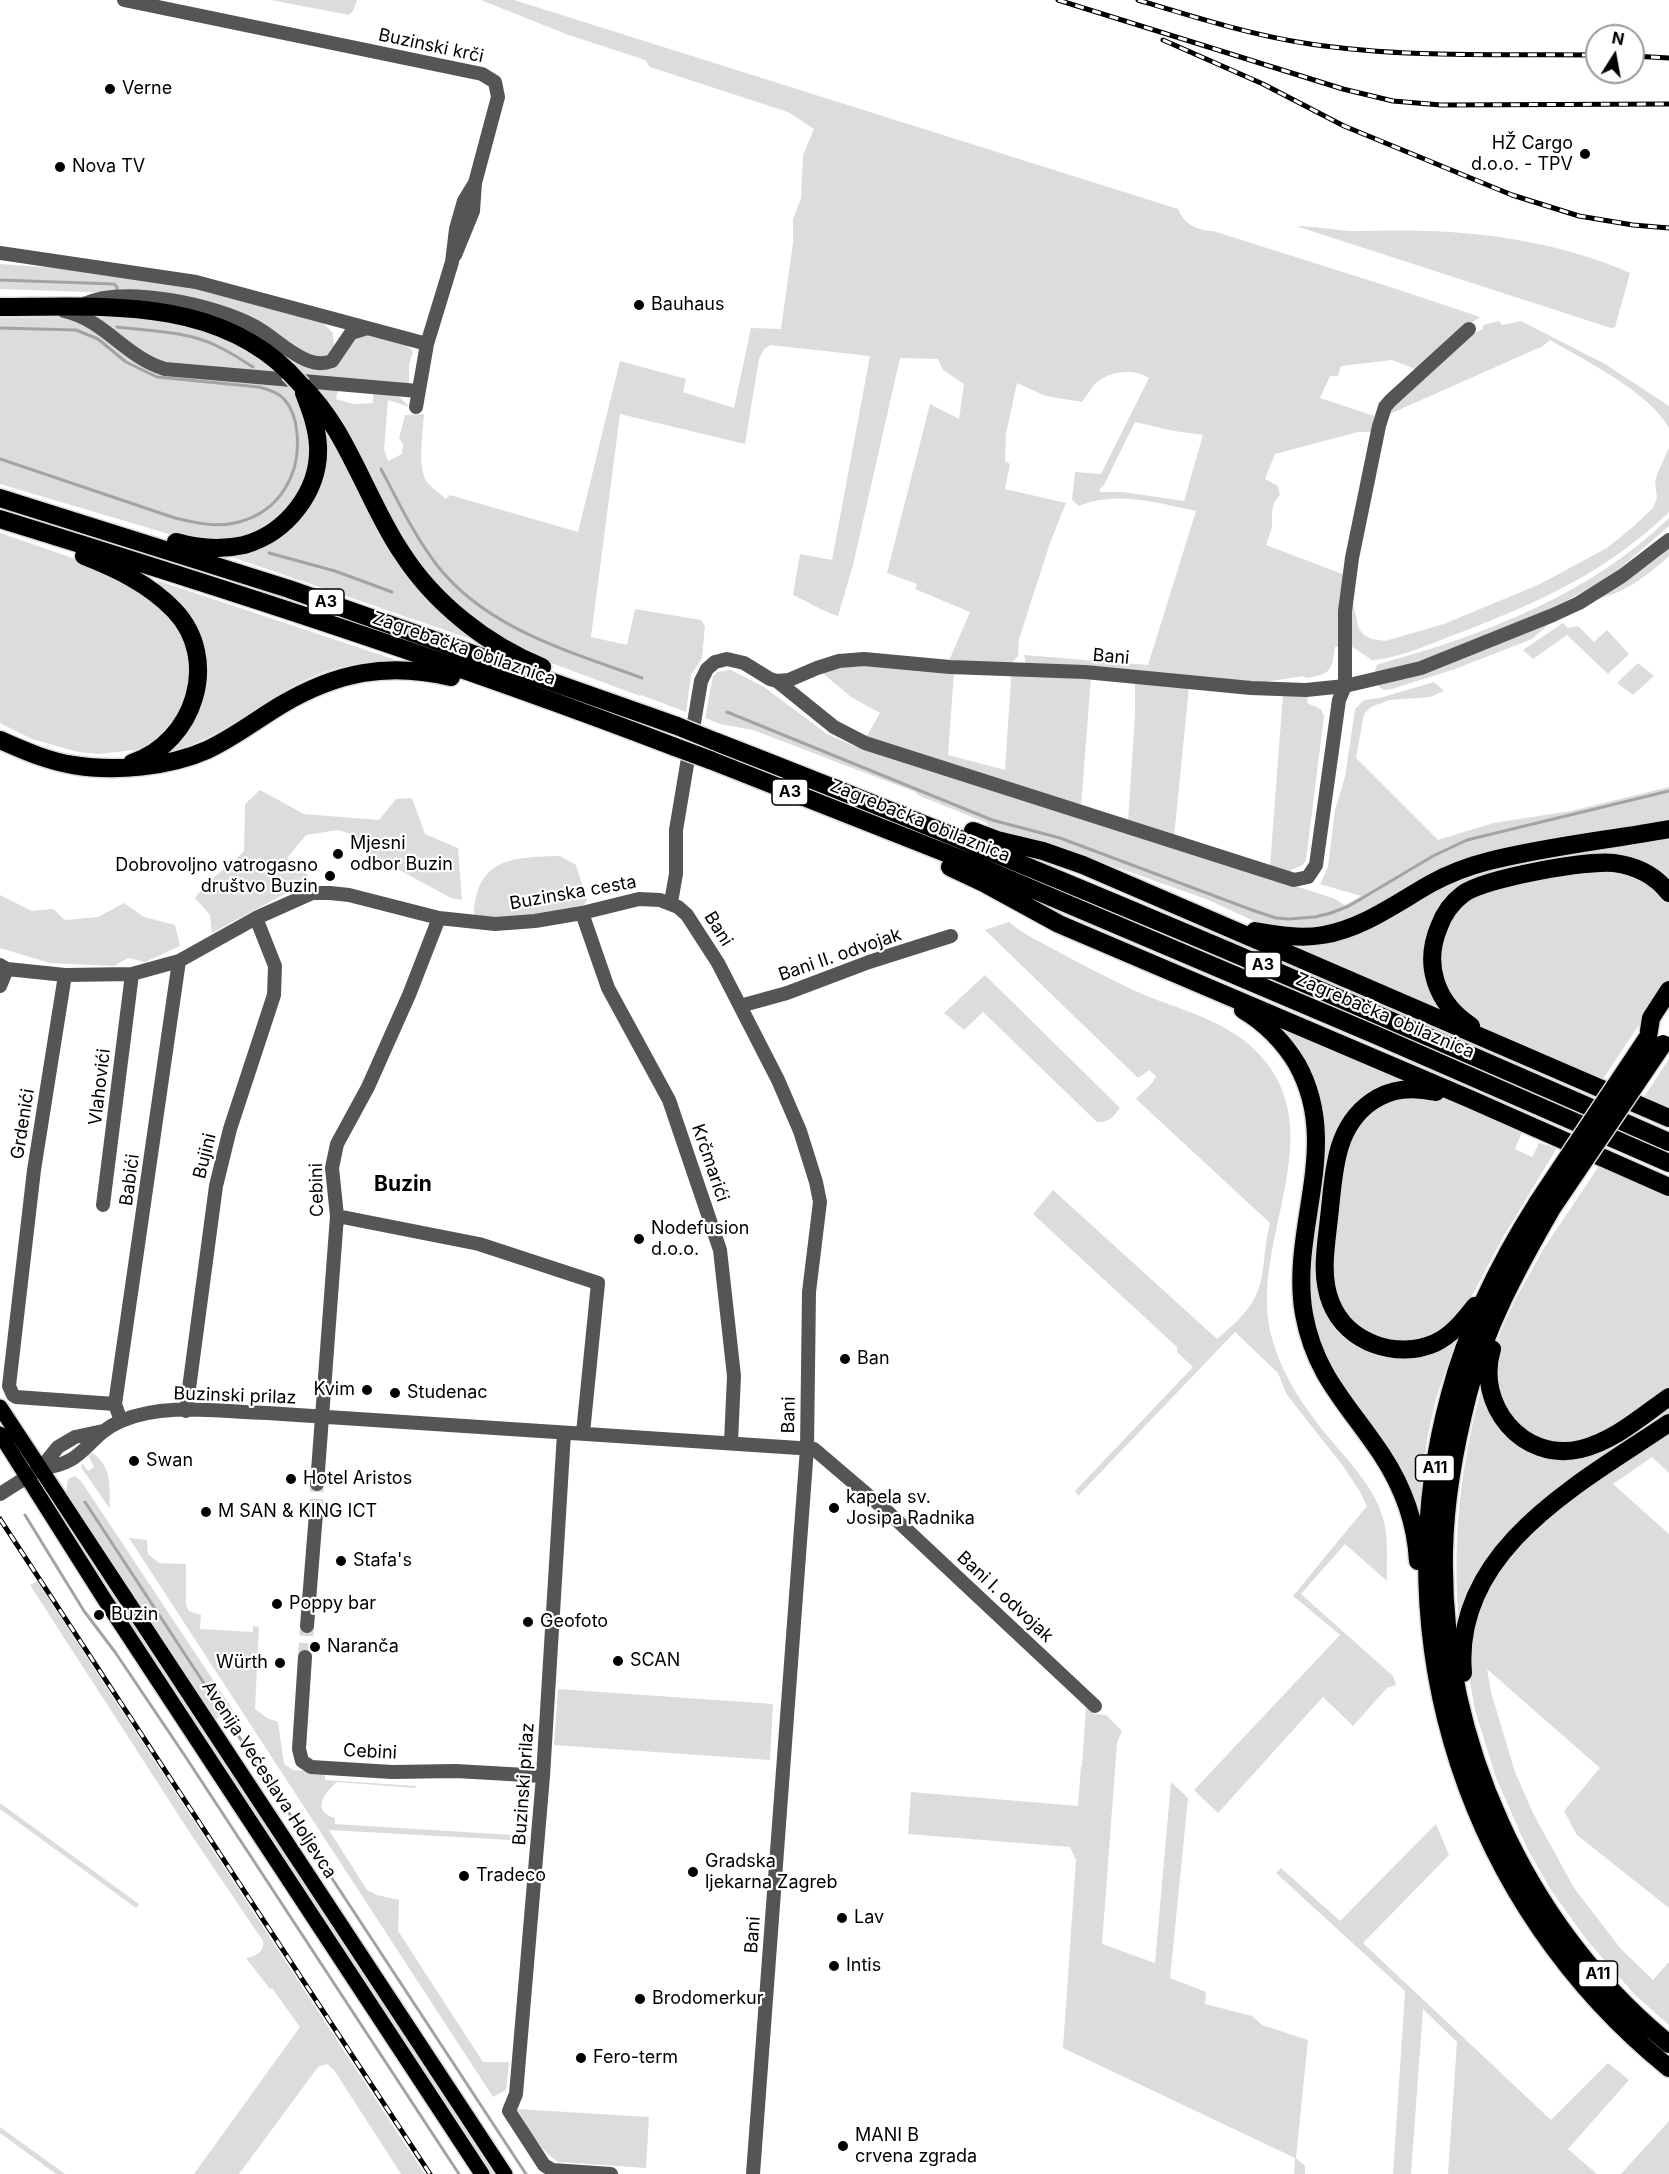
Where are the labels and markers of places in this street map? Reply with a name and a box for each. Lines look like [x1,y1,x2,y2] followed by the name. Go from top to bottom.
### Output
[122,78,172,100] place label: Verne
[103,82,117,96] marker: Verne
[1471,133,1573,176] place label: HŽ Cargo d.o.o. - TPV
[1578,147,1592,161] marker: HŽ Cargo d.o.o. - TPV
[72,156,145,178] place label: Nova TV
[53,160,67,174] marker: Nova TV
[651,294,724,316] place label: Bauhaus
[632,298,646,312] marker: Bauhaus
[350,833,453,876] place label: Mjesni odbor Buzin
[331,847,345,861] marker: Mjesni odbor Buzin
[115,855,318,898] place label: Dobrovoljno vatrogasno društvo Buzin
[323,869,337,883] marker: Dobrovoljno vatrogasno društvo Buzin
[651,1218,749,1260] place label: Nodefusion d.o.o.
[632,1232,646,1246] marker: Nodefusion d.o.o.
[857,1348,890,1370] place label: Ban
[838,1352,852,1366] marker: Ban
[313,1379,355,1401] place label: Kvim
[407,1382,488,1404] place label: Studenac
[360,1383,374,1397] marker: Kvim
[388,1386,402,1400] marker: Studenac
[146,1450,193,1472] place label: Swan
[127,1454,141,1468] marker: Swan
[303,1468,412,1490] place label: Hotel Aristos
[284,1472,298,1486] marker: Hotel Aristos
[846,1487,975,1530] place label: kapela sv. Josipa Radnika
[218,1501,377,1523] place label: M SAN & KING ICT
[827,1501,841,1515] marker: kapela sv. Josipa Radnika
[199,1505,213,1519] marker: M SAN & KING ICT
[353,1550,412,1572] place label: Stafa's
[334,1554,348,1568] marker: Stafa's
[289,1593,376,1615] place label: Poppy bar
[270,1597,284,1611] marker: Poppy bar
[111,1604,158,1626] place label: Buzin
[92,1608,106,1622] marker: Buzin
[540,1611,608,1633] place label: Geofoto
[521,1615,535,1629] marker: Geofoto
[327,1636,399,1658] place label: Naranča
[308,1640,322,1654] marker: Naranča
[630,1650,680,1672] place label: SCAN
[216,1652,268,1674] place label: Würth
[611,1654,625,1668] marker: SCAN
[273,1656,287,1670] marker: Würth
[705,1851,838,1894] place label: Gradska ljekarna Zagreb
[476,1865,546,1887] place label: Tradeco
[686,1865,700,1879] marker: Gradska ljekarna Zagreb
[457,1869,471,1883] marker: Tradeco
[854,1907,884,1929] place label: Lav
[835,1911,849,1925] marker: Lav
[846,1955,881,1977] place label: Intis
[827,1959,841,1973] marker: Intis
[652,1988,763,2010] place label: Brodomerkur
[633,1992,647,2006] marker: Brodomerkur
[593,2047,678,2069] place label: Fero-term
[574,2051,588,2065] marker: Fero-term
[855,2125,977,2168] place label: MANI B crvena zgrada
[836,2139,850,2153] marker: MANI B crvena zgrada

